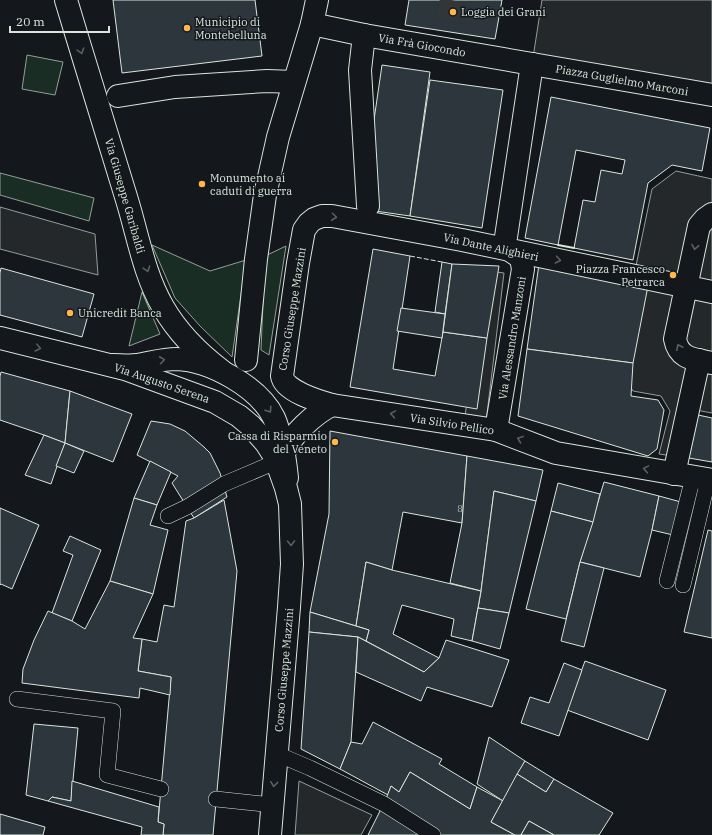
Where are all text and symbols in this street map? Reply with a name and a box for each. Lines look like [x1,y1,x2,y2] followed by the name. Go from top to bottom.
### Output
[461,5,546,19] place label: Loggia dei Grani
[448,7,458,17] marker: Loggia dei Grani
[10,8,109,34] scale bar
[16,14,45,29] text: 20 m
[195,15,267,42] place label: Municipio di Montebelluna
[182,23,192,33] marker: Municipio di Montebelluna
[377,30,467,60] street label: Via Frà Giocondo
[76,47,85,54] one-way arrow
[554,61,690,99] street label: Piazza Guglielmo Marconi
[102,137,148,256] street label: Via Giuseppe Garibaldi
[210,171,292,198] place label: Monumento ai caduti di guerra
[197,179,207,189] marker: Monumento ai caduti di guerra
[331,212,337,221] one-way arrow
[442,230,540,264] street label: Via Dante Alighieri
[691,244,699,250] one-way arrow
[275,246,309,372] street label: Corso Giuseppe Mazzini
[555,256,561,264] one-way arrow
[576,262,665,289] place label: Piazza Francesco Petrarca
[142,265,150,272] one-way arrow
[668,270,678,280] marker: Piazza Francesco Petrarca
[495,275,529,401] street label: Via Alessandro Manzoni
[78,306,162,320] place label: Unicredit Banca
[65,308,75,318] marker: Unicredit Banca
[35,343,41,351] one-way arrow
[676,344,684,352] one-way arrow
[159,356,165,365] one-way arrow
[112,360,212,406] street label: Via Augusto Serena
[264,406,271,413] one-way arrow
[409,410,495,438] street label: Via Silvio Pellico
[390,411,396,419] one-way arrow
[228,429,327,456] place label: Cassa di Risparmio del Veneto
[516,436,523,444] one-way arrow
[330,437,340,447] marker: Cassa di Risparmio del Veneto
[643,465,649,474] one-way arrow
[457,503,463,514] house number: 8
[287,540,296,546] one-way arrow
[272,607,296,733] street label: Corso Giuseppe Mazzini
[270,781,279,787] one-way arrow

